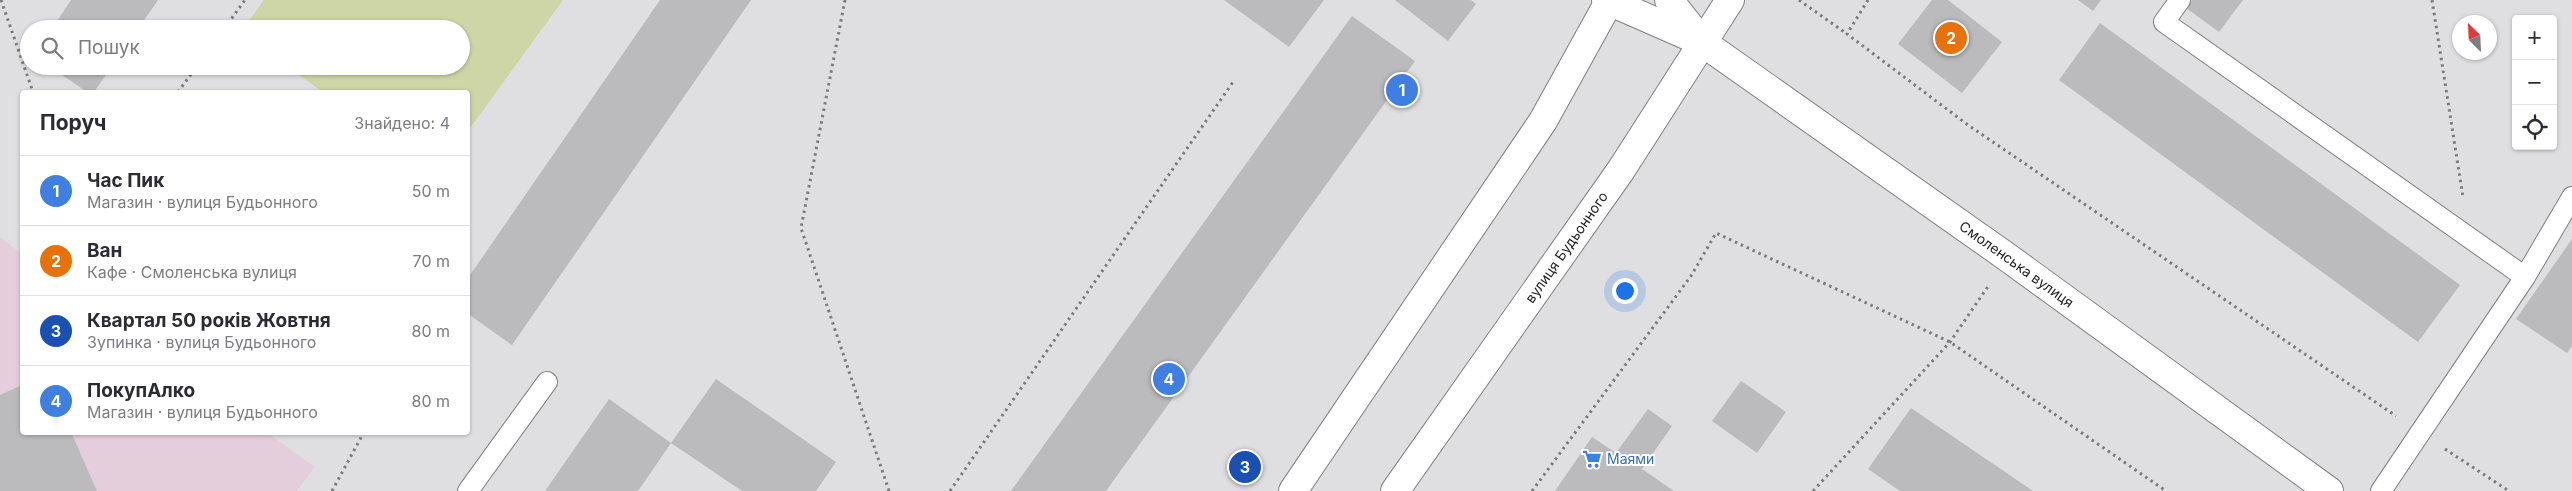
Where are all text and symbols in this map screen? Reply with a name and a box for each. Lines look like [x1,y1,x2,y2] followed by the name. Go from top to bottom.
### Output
[2452,15,2497,60] north arrow
[2512,15,2557,150] map controls
[2512,15,2557,60] button: +
[1935,19,1967,57] pin: 2
[20,20,470,75] search box
[38,34,66,62] icon: search
[78,36,140,59] text: Пошук
[2512,60,2557,105] button: −
[1386,71,1418,109] pin: 1
[2512,105,2557,150] button: locate
[40,110,107,135] text: Поруч
[354,113,450,133] text: Знайдено: 4
[87,169,164,192] text: Час Пик
[53,181,59,201] text: 1
[412,181,450,201] text: 50 m
[1521,188,1611,306] street label: вулиця Будьонного
[87,192,318,212] text: Магазин · вулиця Будьонного
[1956,217,2077,311] street label: Смоленська вулиця
[87,239,122,262] text: Ван
[51,251,61,271] text: 2
[413,251,450,271] text: 70 m
[87,262,297,282] text: Кафе · Смоленська вулиця
[1612,278,1638,304] your location
[87,309,331,332] text: Квартал 50 років Жовтня
[51,321,61,341] text: 3
[411,321,450,341] text: 80 m
[87,332,316,352] text: Зупинка · вулиця Будьонного
[1153,360,1185,398] pin: 4
[87,379,195,402] text: ПокупАлко
[51,391,61,411] text: 4
[411,391,450,411] text: 80 m
[87,402,318,422] text: Магазин · вулиця Будьонного
[1229,448,1261,486] pin: 3
[1581,448,1603,470] supermarket icon: Маями
[1607,450,1654,467] place label: Маями

